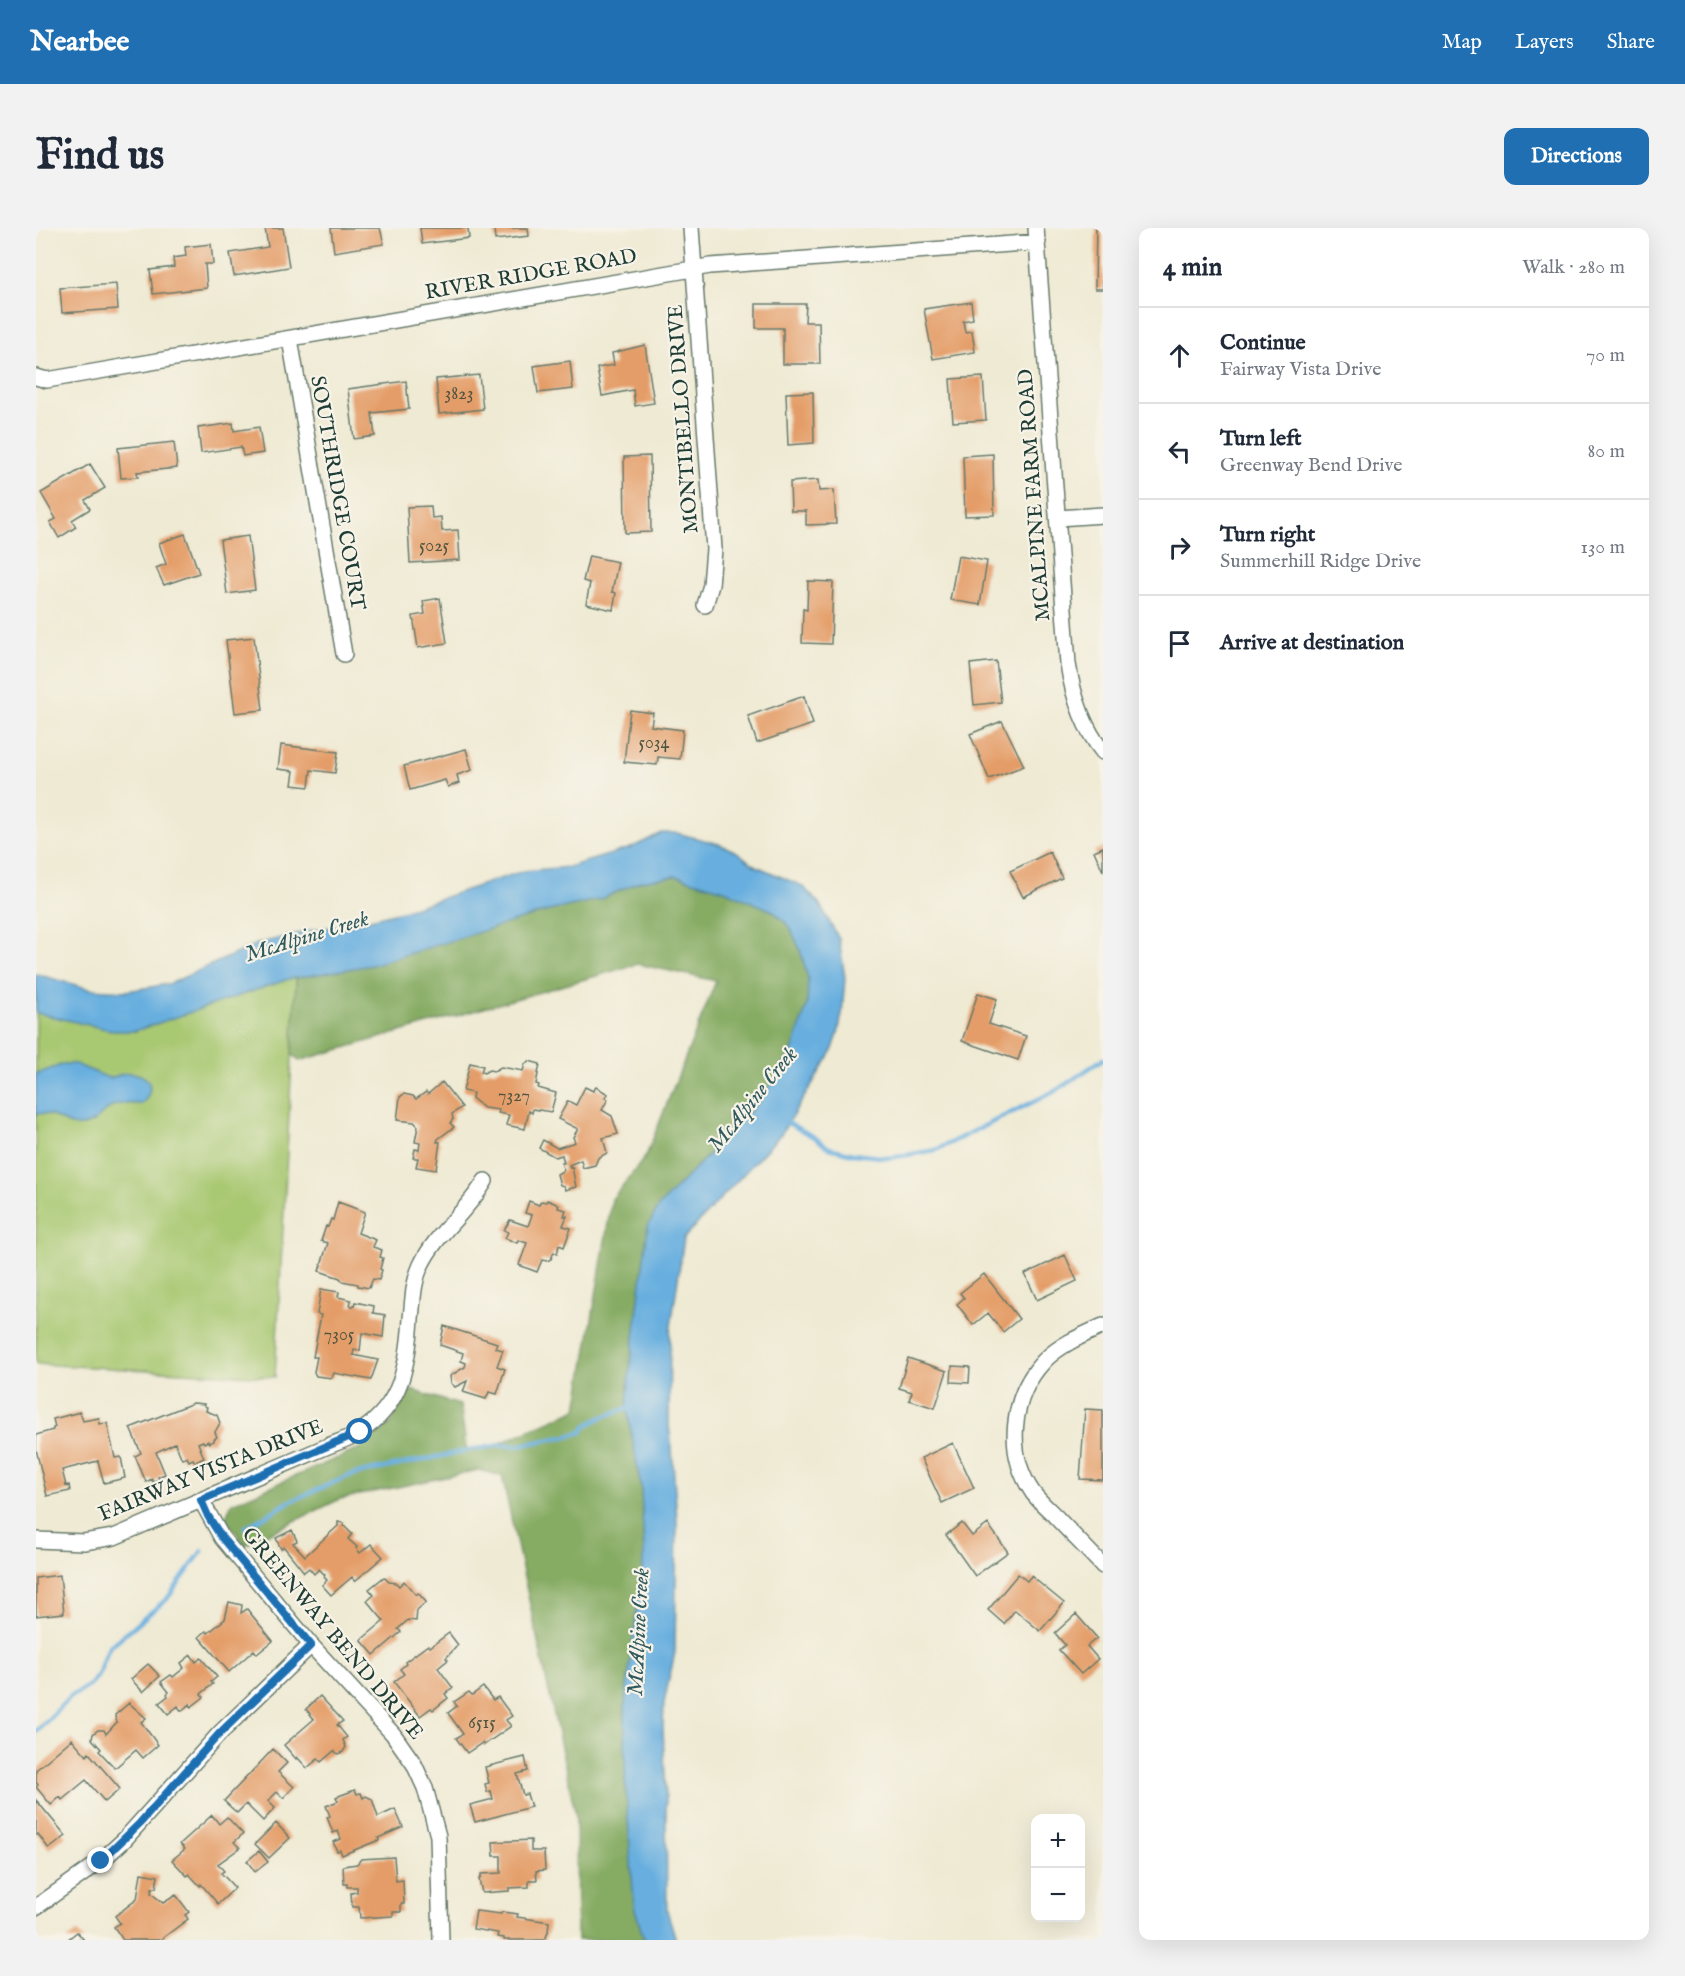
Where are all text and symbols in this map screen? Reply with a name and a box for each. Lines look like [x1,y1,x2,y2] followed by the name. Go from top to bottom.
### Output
[30,25,129,60] text: Nearbee
[1442,29,1482,56] text: Map
[1515,29,1574,56] text: Layers
[1607,29,1655,56] text: Share
[1504,128,1649,185] button: Directions
[36,130,164,183] text: Find us
[423,243,639,307] street label: RIVER RIDGE ROAD
[1163,251,1222,284] text: 4 min
[1522,255,1625,280] text: Walk · 280 m
[663,304,705,534] street label: MONTIBELLO DRIVE
[1220,329,1306,357] text: Continue
[1163,339,1196,372] icon: ahead
[1586,343,1625,368] text: 70 m
[1220,357,1381,382] text: Fairway Vista Drive
[1013,368,1057,622] street label: MCALPINE FARM ROAD
[303,374,371,613] street label: SOUTHRIDGE COURT
[445,383,473,406] house number: 3823
[1220,425,1302,453] text: Turn left
[1163,435,1196,468] icon: left
[1588,439,1625,464] text: 80 m
[1220,453,1403,478] text: Greenway Bend Drive
[1220,521,1315,549] text: Turn right
[1163,531,1196,564] icon: right
[419,535,450,558] house number: 5025
[1580,535,1625,560] text: 130 m
[1220,549,1421,574] text: Summerhill Ridge Drive
[1163,627,1196,660] icon: arrive
[1220,629,1404,657] text: Arrive at destination
[639,732,670,755] house number: 5034
[242,905,372,969] water label: McAlpine Creek
[702,1041,804,1159] water label: McAlpine Creek
[498,1085,530,1108] house number: 7327
[324,1324,355,1347] house number: 7305
[95,1414,327,1528] street label: FAIRWAY VISTA DRIVE
[346,1418,372,1444] route start
[235,1522,429,1746] street label: GREENWAY BEND DRIVE
[622,1567,656,1697] water label: McAlpine Creek
[468,1712,496,1735] house number: 6515
[1031,1814,1085,1922] map controls
[1031,1814,1085,1868] button: +
[87,1847,113,1873] route end
[1031,1868,1085,1922] button: −

